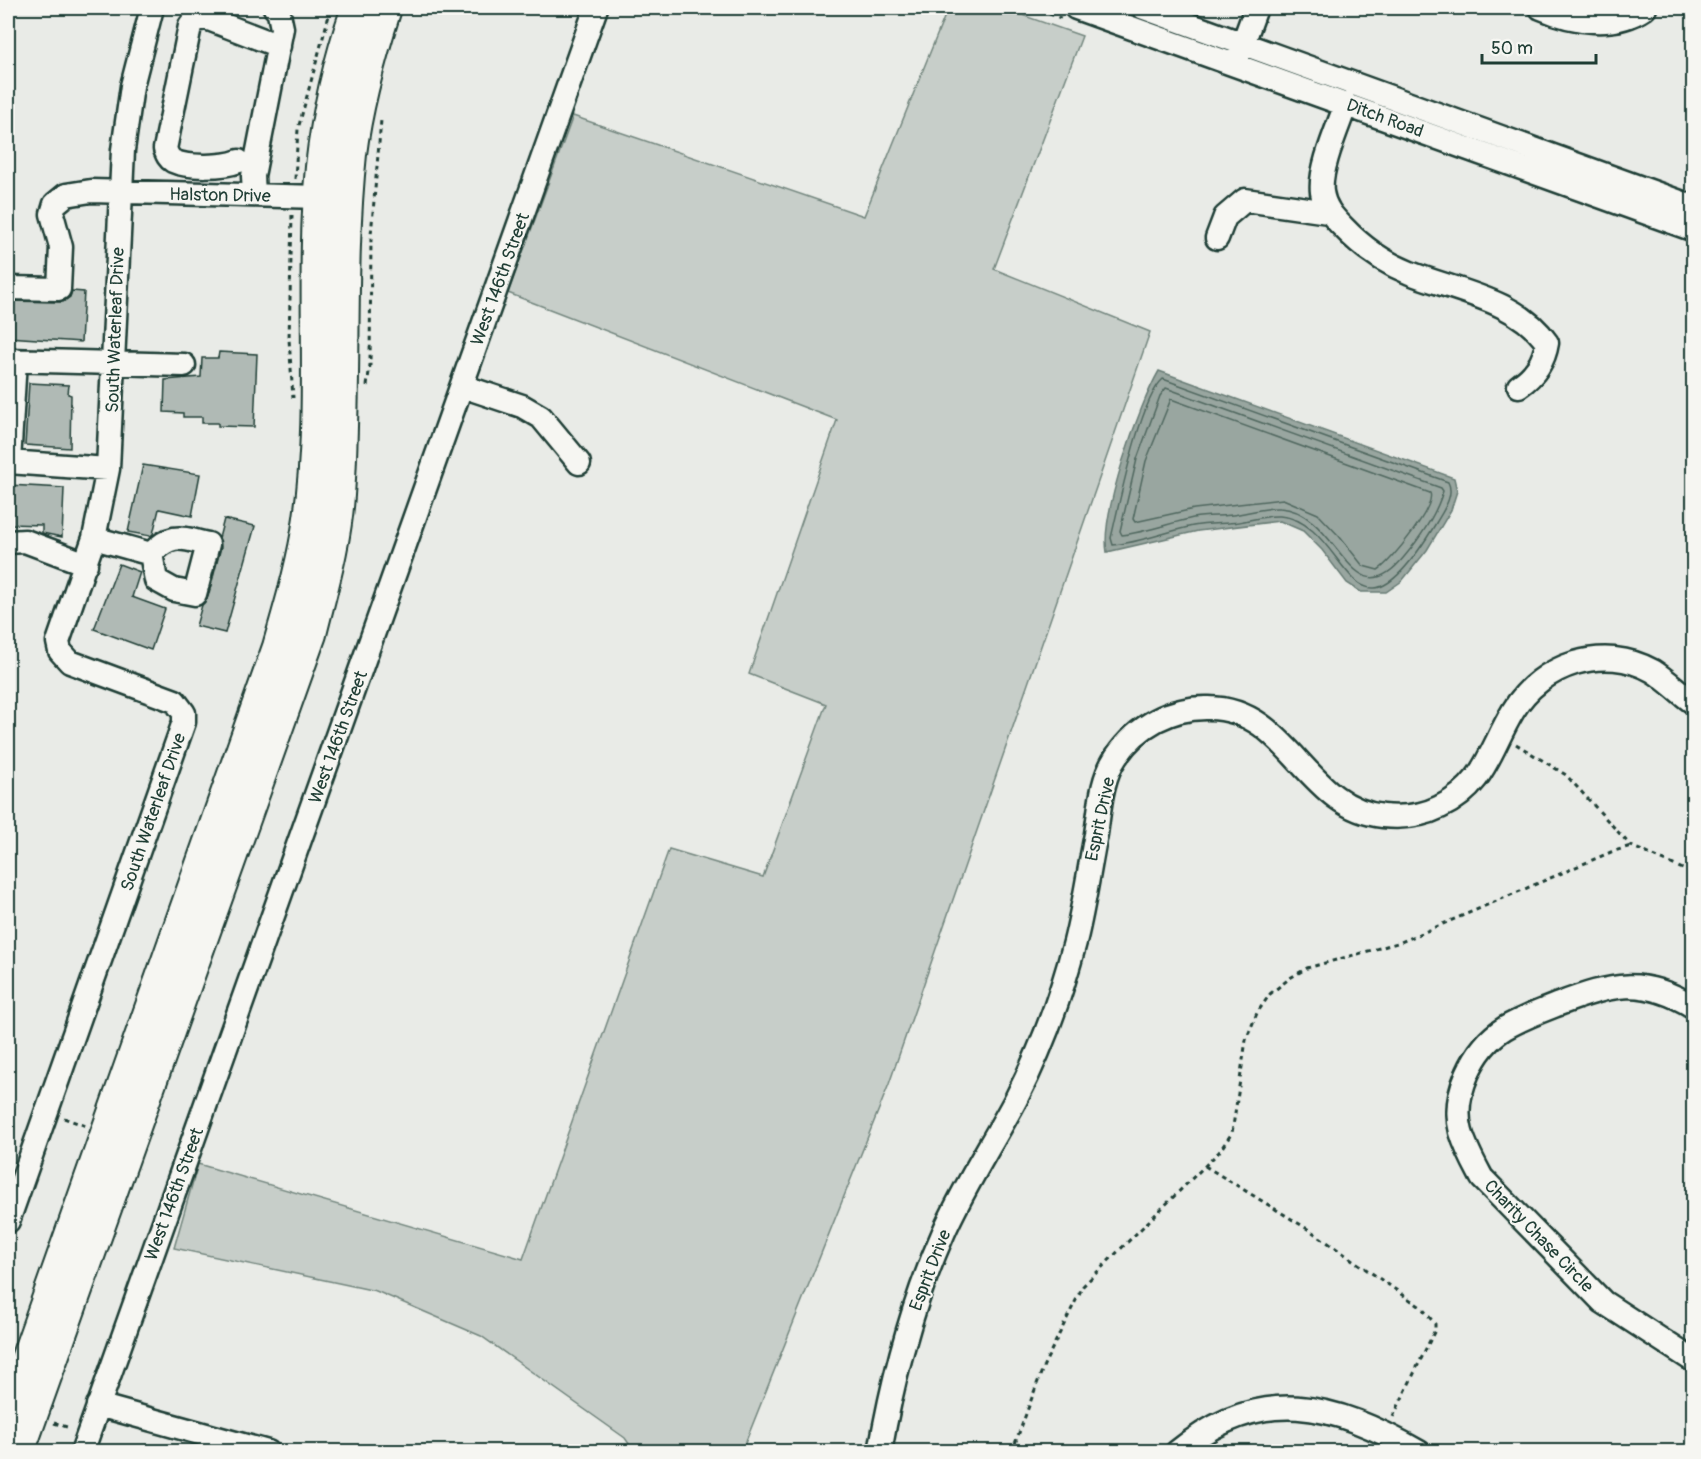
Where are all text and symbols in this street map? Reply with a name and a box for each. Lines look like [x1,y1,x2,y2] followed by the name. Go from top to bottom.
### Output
[1482,27,1596,65] scale bar
[1491,37,1533,60] text: 50 m
[1343,94,1427,143] street label: Ditch Road
[169,183,271,208] street label: Halston Drive
[466,209,535,349] street label: West 146th Street
[101,247,130,413] street label: South Waterleaf Drive
[304,667,373,807] street label: West 146th Street
[116,730,191,894] street label: South Waterleaf Drive
[1080,775,1121,863] street label: Esprit Drive
[140,1124,209,1264] street label: West 146th Street
[1479,1175,1598,1298] street label: Charity Chase Circle
[904,1226,956,1314] street label: Esprit Drive

